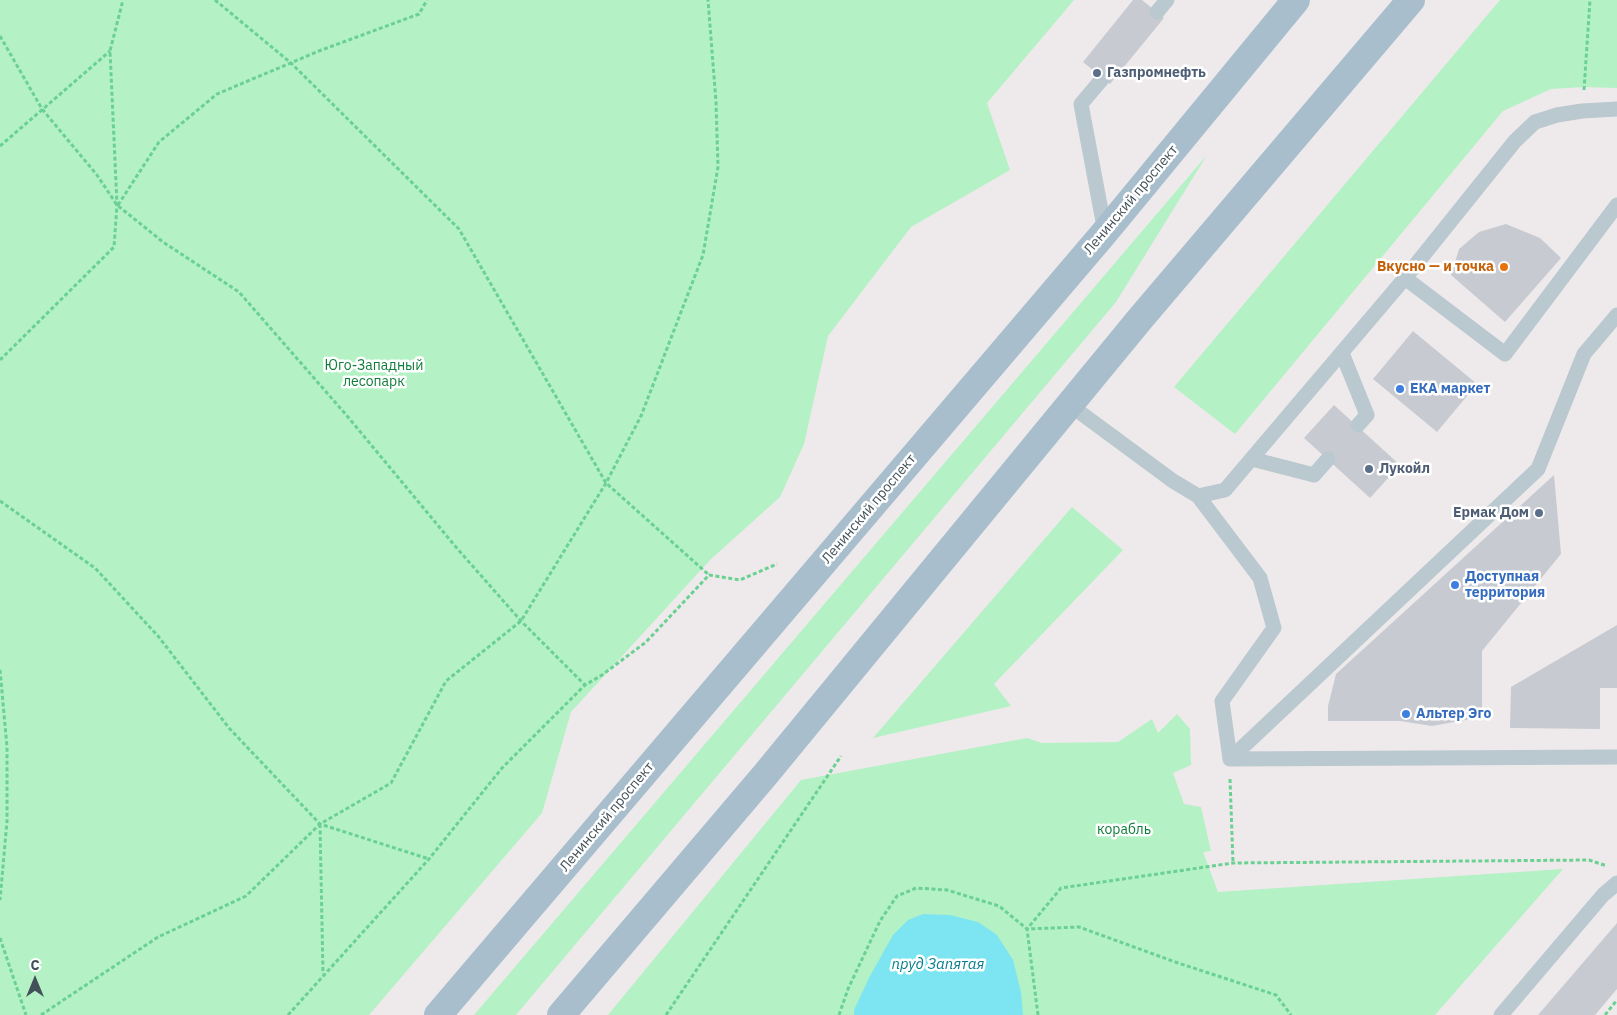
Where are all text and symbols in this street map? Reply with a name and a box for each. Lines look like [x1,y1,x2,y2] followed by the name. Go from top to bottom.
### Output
[1107,65,1206,81] place label: Газпромнефть
[1091,67,1103,79] marker: Газпромнефть
[1080,142,1182,258] street label: Ленинский проспект
[1377,259,1494,275] place label: Вкусно — и точка
[1498,261,1510,273] marker: Вкусно — и точка
[325,358,423,391] park label: Юго-Западный лесопарк
[1410,381,1490,397] place label: ЕКА маркет
[1394,383,1406,395] marker: ЕКА маркет
[818,451,920,567] street label: Ленинский проспект
[1379,461,1430,477] place label: Лукойл
[1363,463,1375,475] marker: Лукойл
[1453,505,1529,521] place label: Ермак Дом
[1533,507,1545,519] marker: Ермак Дом
[1465,569,1545,602] place label: Доступная территория
[1449,579,1461,591] marker: Доступная территория
[1416,706,1491,722] place label: Альтер Эго
[1400,708,1412,720] marker: Альтер Эго
[556,759,658,875] street label: Ленинский проспект
[1097,822,1151,838] park label: корабль
[10,955,60,1005] north arrow
[30,956,40,974] text: С
[892,956,984,974] water label: пруд Запятая

